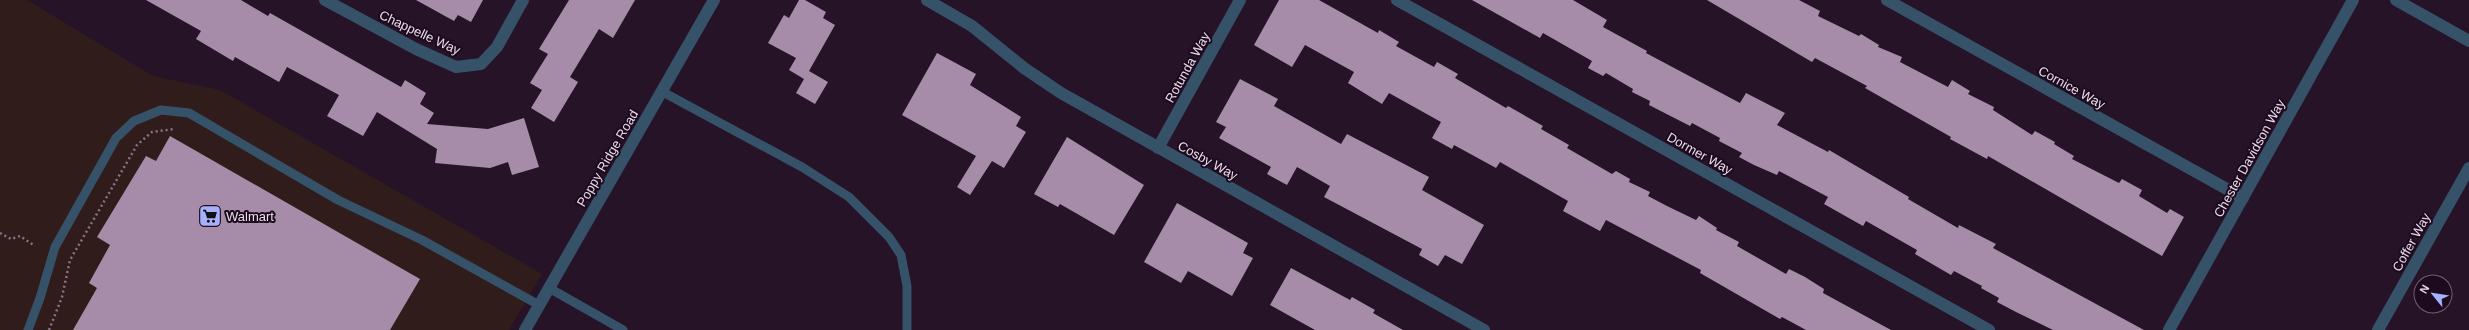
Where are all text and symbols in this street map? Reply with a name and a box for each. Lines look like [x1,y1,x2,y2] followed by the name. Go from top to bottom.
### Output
[377,7,463,58] street label: Chappelle Way
[1162,29,1213,105] street label: Rotunda Way
[2036,63,2108,112] street label: Cornice Way
[2211,96,2288,220] street label: Chester Davidson Way
[574,107,641,209] street label: Poppy Ridge Road
[1664,129,1736,178] street label: Dormer Way
[1175,138,1241,183] street label: Cosby Way
[197,203,223,229] supermarket icon: Walmart
[226,209,274,224] place label: Walmart
[2389,210,2434,274] street label: Coffer Way
[2413,274,2453,314] north arrow
[2417,283,2432,295] text: N

